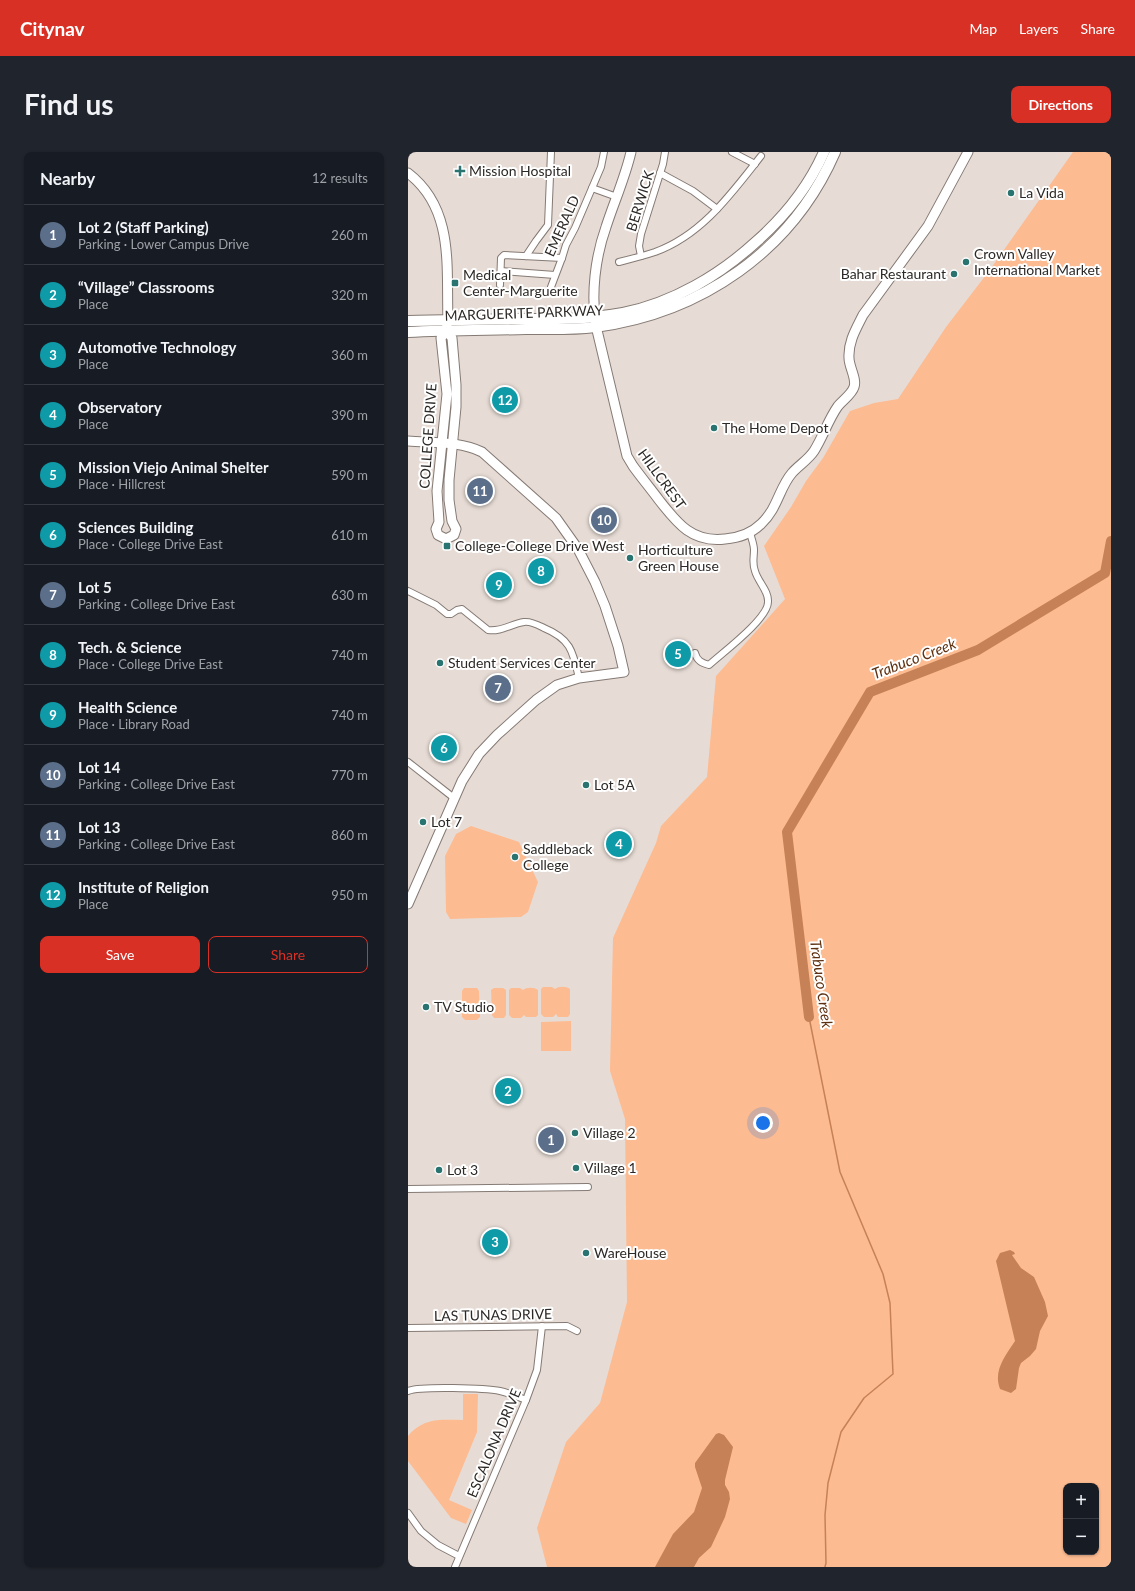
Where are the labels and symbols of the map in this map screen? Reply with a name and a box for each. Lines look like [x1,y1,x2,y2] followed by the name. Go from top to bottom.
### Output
[469,162,571,179] place label: Mission Hospital
[454,165,466,177] marker: Mission Hospital
[622,168,657,233] street label: BERWICK
[1019,184,1064,201] place label: La Vida
[1006,188,1016,198] marker: La Vida
[541,193,583,259] street label: EMERALD
[974,245,1100,278] place label: Crown Valley International Market
[961,257,971,267] marker: Crown Valley International Market
[841,265,946,282] place label: Bahar Restaurant
[463,266,578,299] place label: Medical Center-Marguerite
[949,269,959,279] marker: Bahar Restaurant
[450,278,460,288] marker: Medical Center-Marguerite
[444,301,604,324] street label: MARGUERITE PARKWAY
[415,383,440,489] street label: COLLEGE DRIVE
[492,385,518,415] pin: 12
[722,419,828,436] place label: The Home Depot
[709,423,719,433] marker: The Home Depot
[635,445,690,513] street label: HILLCREST
[467,476,493,506] pin: 11
[591,505,617,535] pin: 10
[455,537,624,554] place label: College-College Drive West
[442,541,452,551] marker: College-College Drive West
[638,541,719,574] place label: Horticulture Green House
[625,553,635,563] marker: Horticulture Green House
[528,556,554,586] pin: 8
[486,570,512,600] pin: 9
[869,633,959,682] water label: Trabuco Creek
[665,639,691,669] pin: 5
[448,654,596,671] place label: Student Services Center
[435,658,445,668] marker: Student Services Center
[485,673,511,703] pin: 7
[431,733,457,763] pin: 6
[594,776,635,793] place label: Lot 5A
[581,780,591,790] marker: Lot 5A
[431,813,462,830] place label: Lot 7
[418,817,428,827] marker: Lot 7
[606,829,632,859] pin: 4
[523,840,593,873] place label: Saddleback College
[510,852,520,862] marker: Saddleback College
[807,939,837,1030] water label: Trabuco Creek
[434,998,494,1015] place label: TV Studio
[421,1002,431,1012] marker: TV Studio
[495,1076,521,1106] pin: 2
[753,1113,773,1133] your location
[583,1124,636,1141] place label: Village 2
[538,1125,564,1155] pin: 1
[570,1128,580,1138] marker: Village 2
[584,1159,637,1176] place label: Village 1
[447,1161,478,1178] place label: Lot 3
[571,1163,581,1173] marker: Village 1
[434,1165,444,1175] marker: Lot 3
[482,1227,508,1257] pin: 3
[594,1244,666,1261] place label: WareHouse
[581,1248,591,1258] marker: WareHouse
[434,1305,552,1324] street label: LAS TUNAS DRIVE
[463,1386,524,1500] street label: ESCALONA DRIVE

